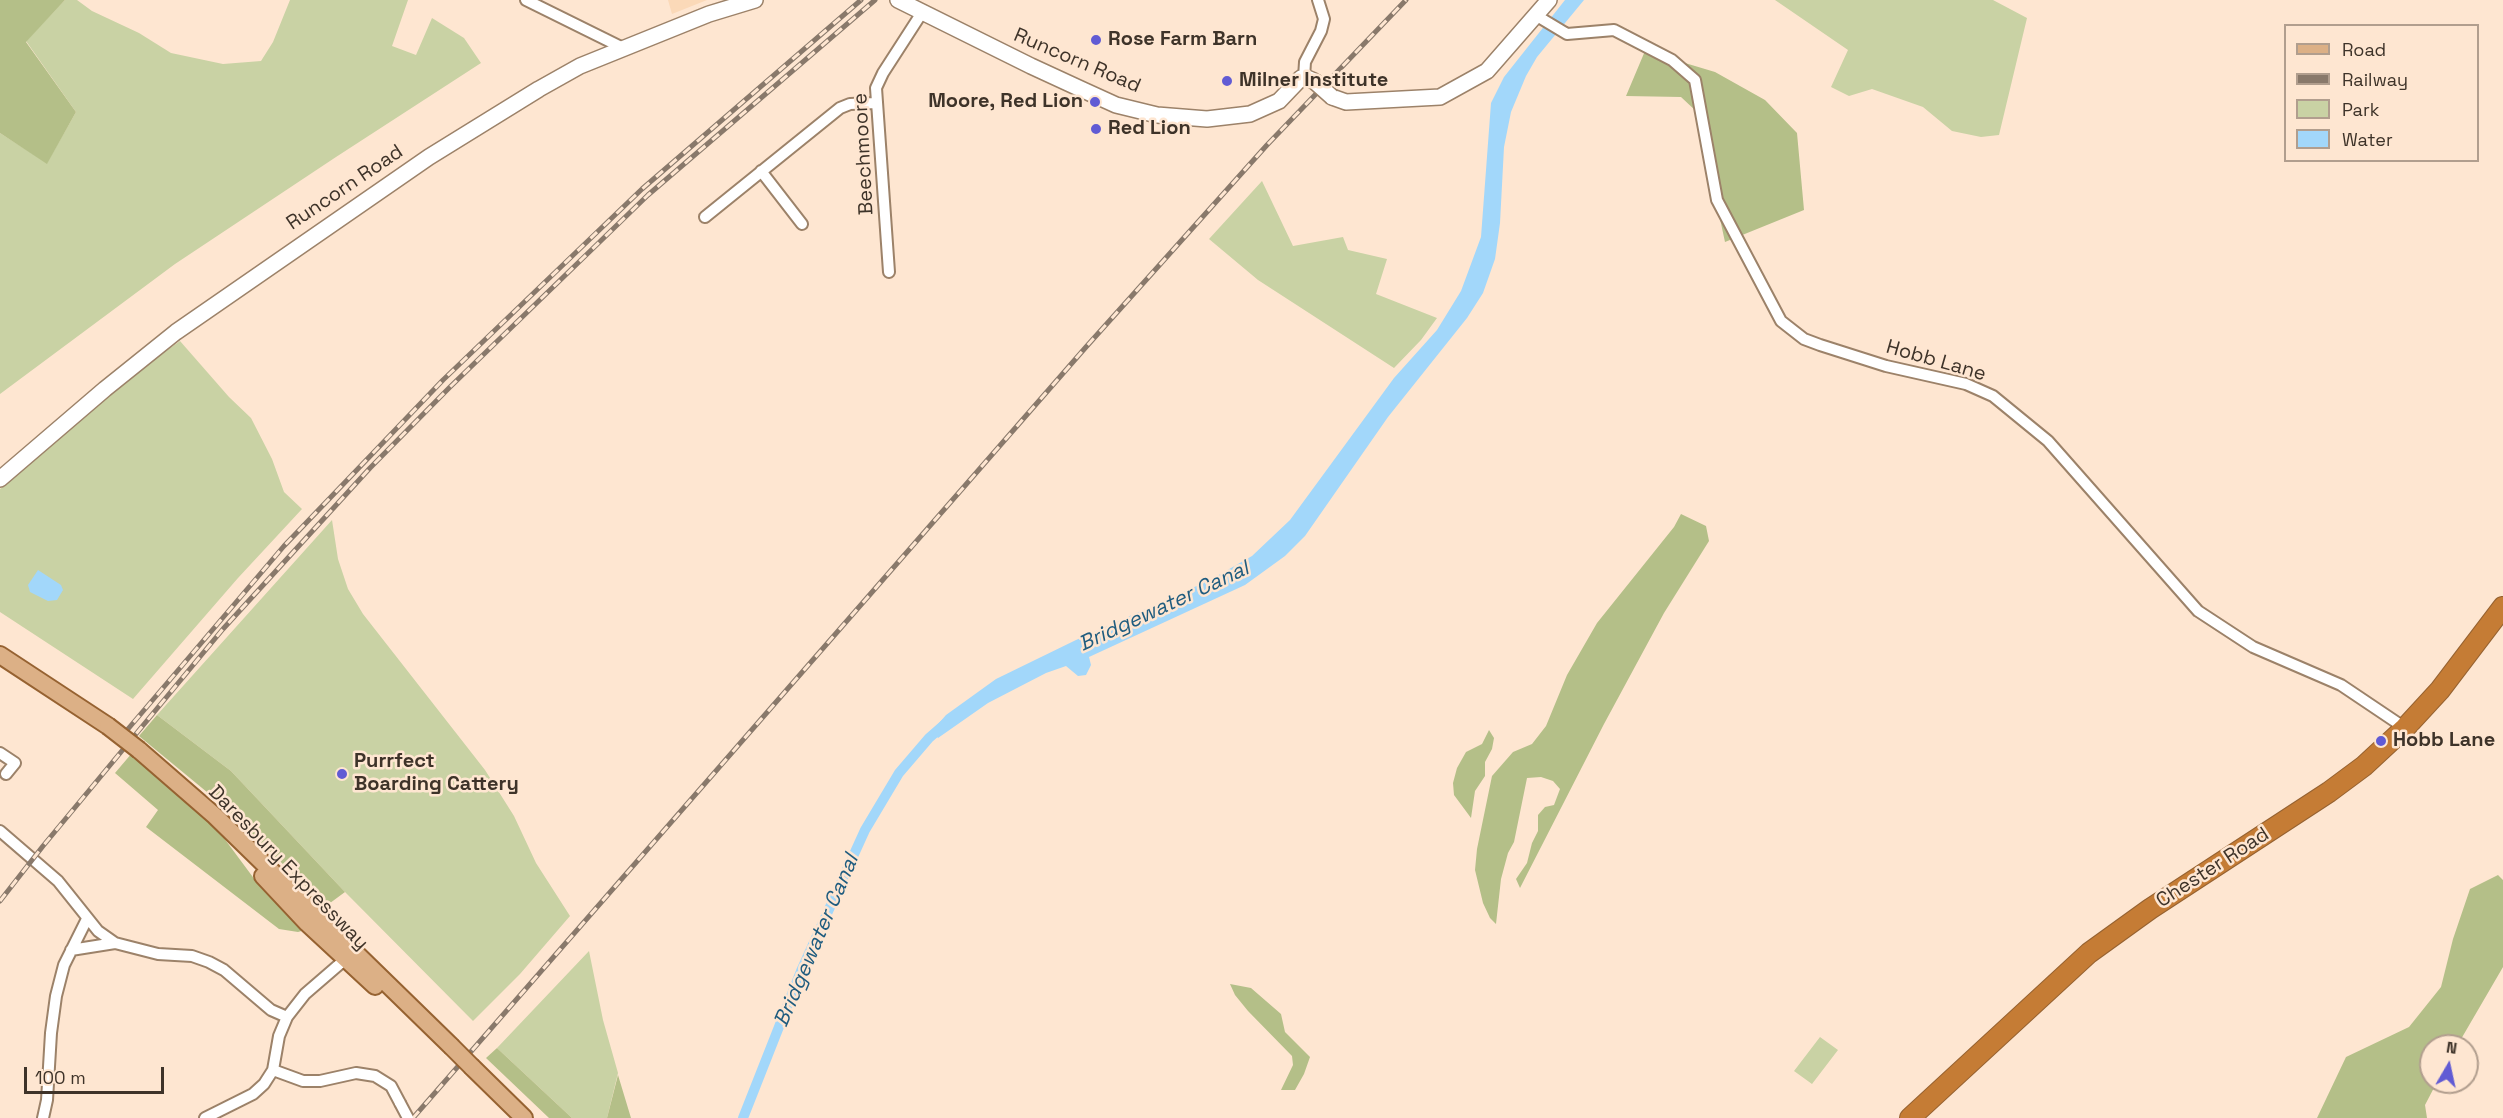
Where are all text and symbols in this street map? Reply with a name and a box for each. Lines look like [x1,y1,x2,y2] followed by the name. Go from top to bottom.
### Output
[1010,23,1144,99] street label: Runcorn Road
[2284,24,2479,162] legend
[1108,28,1257,52] place label: Rose Farm Barn
[1089,33,1103,47] marker: Rose Farm Barn
[2342,38,2386,61] text: Road
[2342,68,2408,91] text: Railway
[1239,69,1388,93] place label: Milner Institute
[1220,74,1234,88] marker: Milner Institute
[928,90,1083,114] place label: Moore, Red Lion
[849,92,879,216] street label: Beechmoore
[1088,95,1102,109] marker: Moore, Red Lion
[2342,98,2379,121] text: Park
[1108,117,1191,141] place label: Red Lion
[1089,122,1103,136] marker: Red Lion
[2342,128,2393,151] text: Water
[282,140,408,236] street label: Runcorn Road
[1883,335,1989,387] street label: Hobb Lane
[1075,557,1253,657] water label: Bridgewater Canal
[2393,729,2495,753] place label: Hobb Lane
[2374,734,2388,748] marker: Hobb Lane
[354,750,519,797] place label: Purrfect Boarding Cattery
[335,767,349,781] marker: Purrfect Boarding Cattery
[203,781,373,955] street label: Daresbury Expressway
[2152,823,2274,913] street label: Chester Road
[769,851,865,1031] water label: Bridgewater Canal
[2419,1034,2479,1094] north arrow
[2445,1036,2459,1059] text: N
[27,1055,166,1093] scale bar
[35,1066,86,1089] text: 100 m

